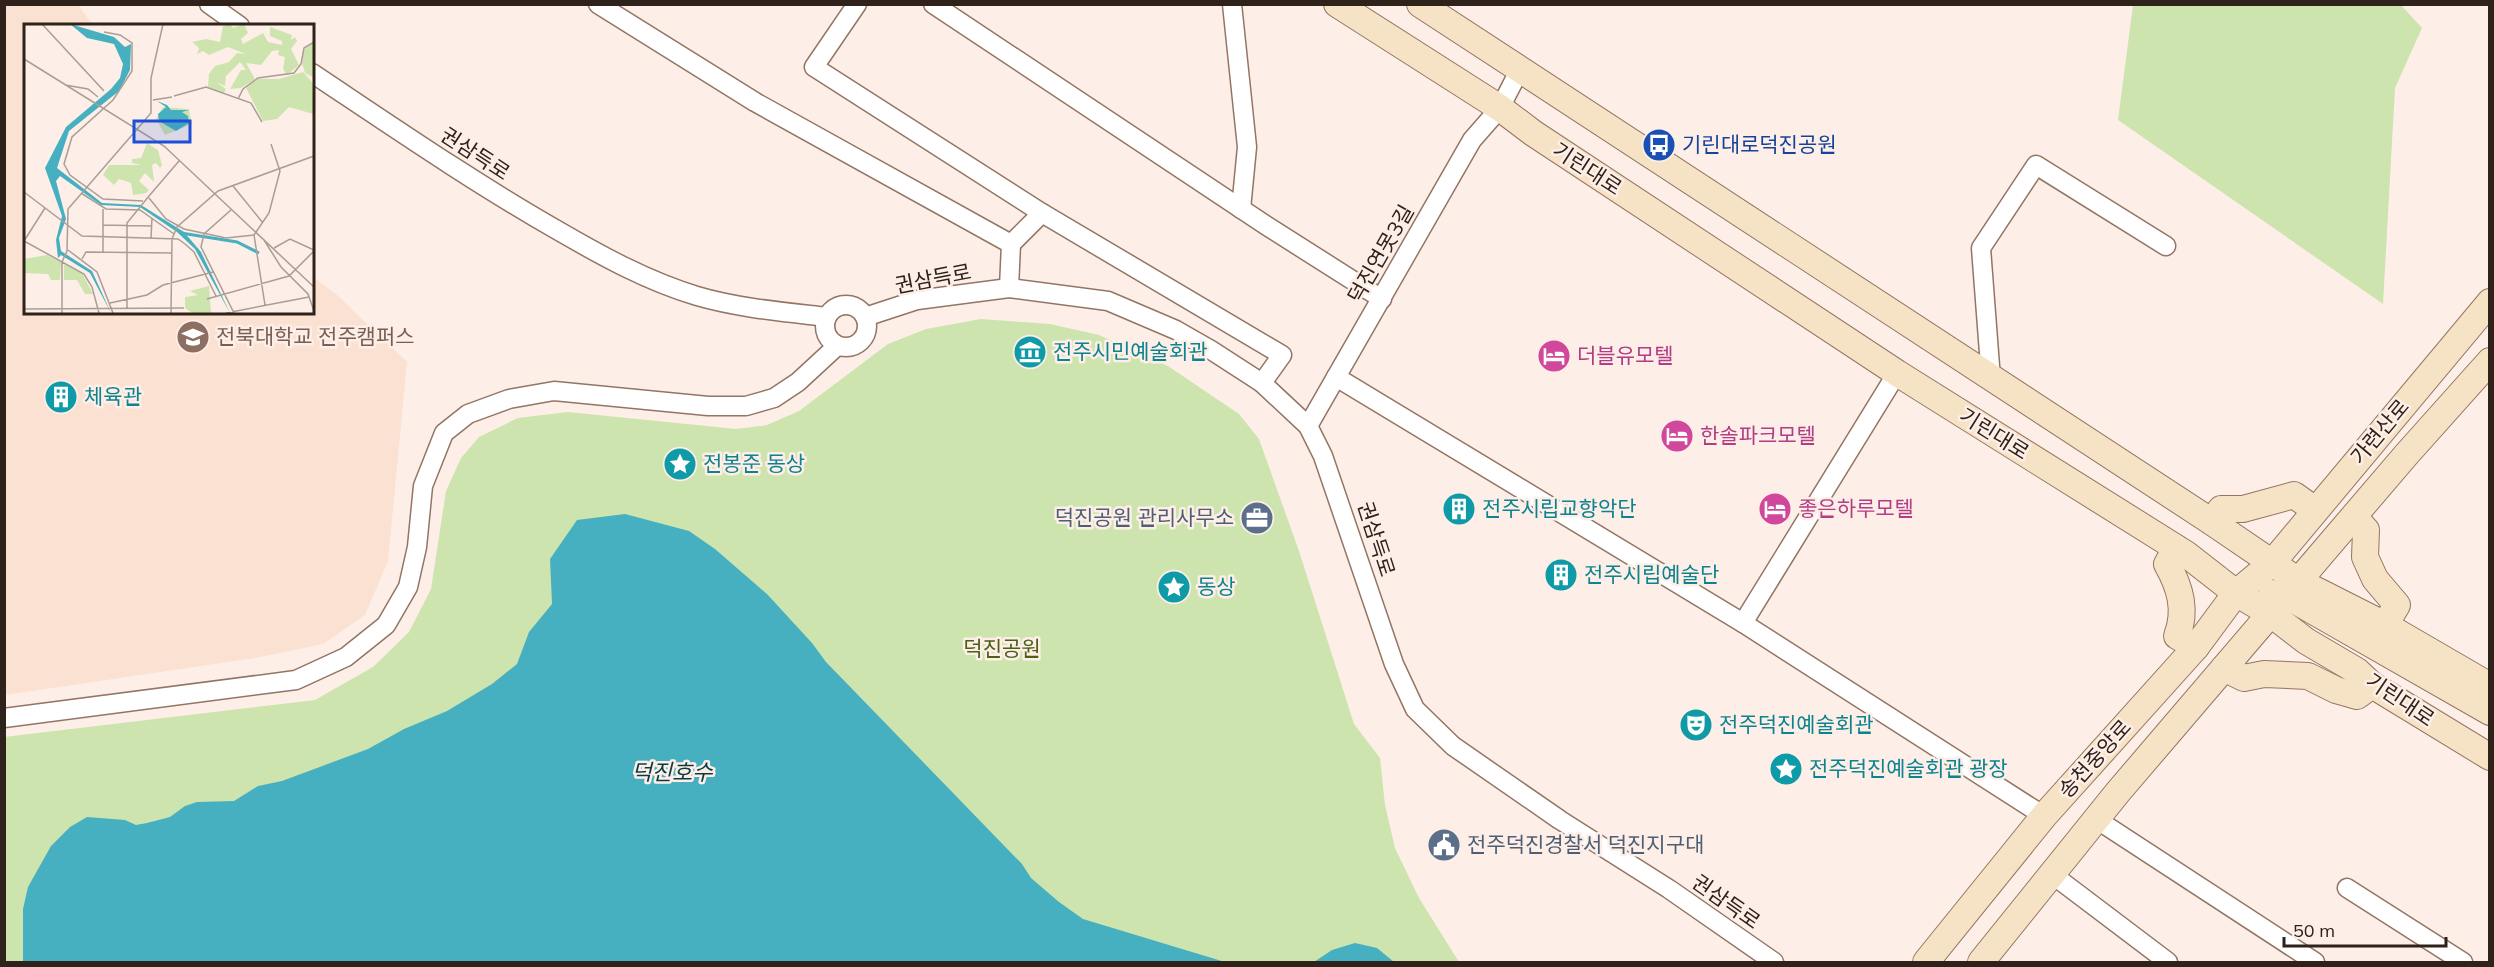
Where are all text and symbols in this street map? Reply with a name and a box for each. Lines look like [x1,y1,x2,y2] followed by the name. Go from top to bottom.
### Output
[24,24,314,314] inset map
[436,121,515,185] street label: 권삼득로
[1641,127,1677,163] bus stop icon: 기린대로덕진공원
[1682,131,1837,157] place label: 기린대로덕진공원
[1548,136,1627,200] street label: 기린대로
[1342,200,1419,307] street label: 덕진연못3길
[892,258,973,298] street label: 권삼득로
[175,319,211,355] school or university icon: 전북대학교 전주캠퍼스
[216,323,415,349] place label: 전북대학교 전주캠퍼스
[1012,334,1048,370] museum icon: 전주시민예술회관
[1053,338,1208,364] place label: 전주시민예술회관
[1536,338,1572,374] hotel icon: 더블유모텔
[1577,342,1674,368] place label: 더블유모텔
[43,379,79,415] building icon: 체육관
[84,383,142,409] place label: 체육관
[2344,393,2414,469] street label: 가련산로
[1955,402,2034,465] street label: 기린대로
[1659,418,1695,454] hotel icon: 한솔파크모텔
[1700,422,1816,448] place label: 한솔파크모텔
[662,446,698,482] place icon: 전봉준 동상
[703,450,805,476] place label: 전봉준 동상
[1441,491,1477,527] building icon: 전주시립교향악단
[1757,491,1793,527] hotel icon: 좋은하루모텔
[1482,495,1637,521] place label: 전주시립교향악단
[1798,495,1914,521] place label: 좋은하루모텔
[1353,498,1401,579] street label: 권삼득로
[1239,500,1275,536] office icon: 덕진공원 관리사무소
[1055,504,1234,530] place label: 덕진공원 관리사무소
[1543,557,1579,593] building icon: 전주시립예술단
[1584,561,1719,587] place label: 전주시립예술단
[1156,569,1192,605] place icon: 동상
[1197,573,1236,599] place label: 동상
[963,635,1041,661] park label: 덕진공원
[2361,667,2440,732] street label: 기린대로
[1678,707,1714,743] theatre icon: 전주덕진예술회관
[1719,711,1874,737] place label: 전주덕진예술회관
[2052,714,2136,803] street label: 송천중앙로
[1768,751,1804,787] place icon: 전주덕진예술회관 광장
[1809,755,2008,781] place label: 전주덕진예술회관 광장
[632,758,713,786] water label: 덕진호수
[1426,827,1462,863] public building icon: 전주덕진경찰서 덕진지구대
[1467,831,1704,857] place label: 전주덕진경찰서 덕진지구대
[1687,868,1766,934] street label: 권삼득로
[2284,910,2446,948] scale bar
[2293,919,2335,942] text: 50 m

